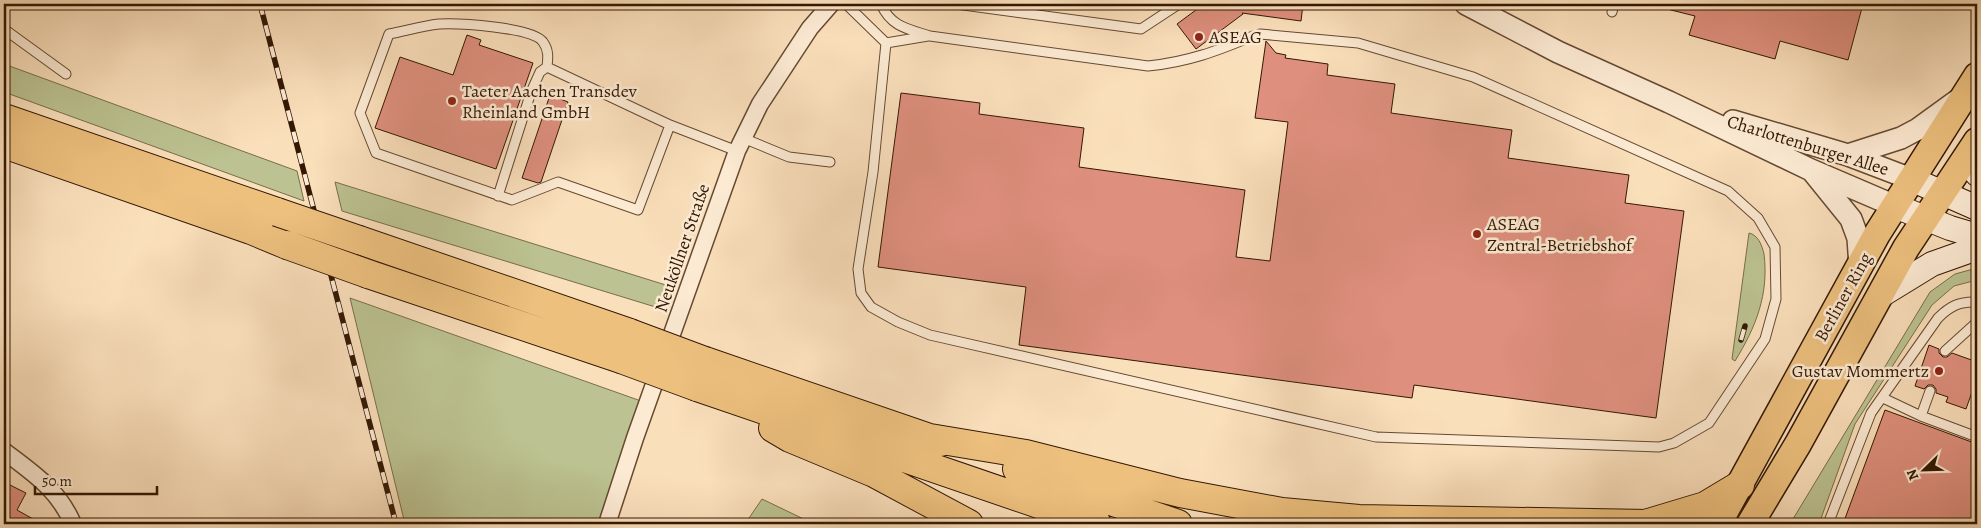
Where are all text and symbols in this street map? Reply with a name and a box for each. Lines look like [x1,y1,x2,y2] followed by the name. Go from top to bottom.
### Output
[1208,25,1262,49] place label: ASEAG
[1193,31,1205,43] marker: ASEAG
[462,79,638,124] place label: Taeter Aachen Transdev Rheinland GmbH
[446,95,458,107] marker: Taeter Aachen Transdev Rheinland GmbH
[1724,109,1892,181] street label: Charlottenburger Allee
[649,181,715,315] street label: Neuköllner Straße
[1486,212,1635,257] place label: ASEAG Zentral-Betriebshof
[1471,228,1483,240] marker: ASEAG Zentral-Betriebshof
[1809,248,1877,346] street label: Berliner Ring
[1792,359,1929,383] place label: Gustav Mommertz
[1933,365,1945,377] marker: Gustav Mommertz
[1898,446,1948,496] north arrow
[35,463,158,495] scale bar
[1902,466,1923,483] text: N
[42,471,72,491] text: 50 m

